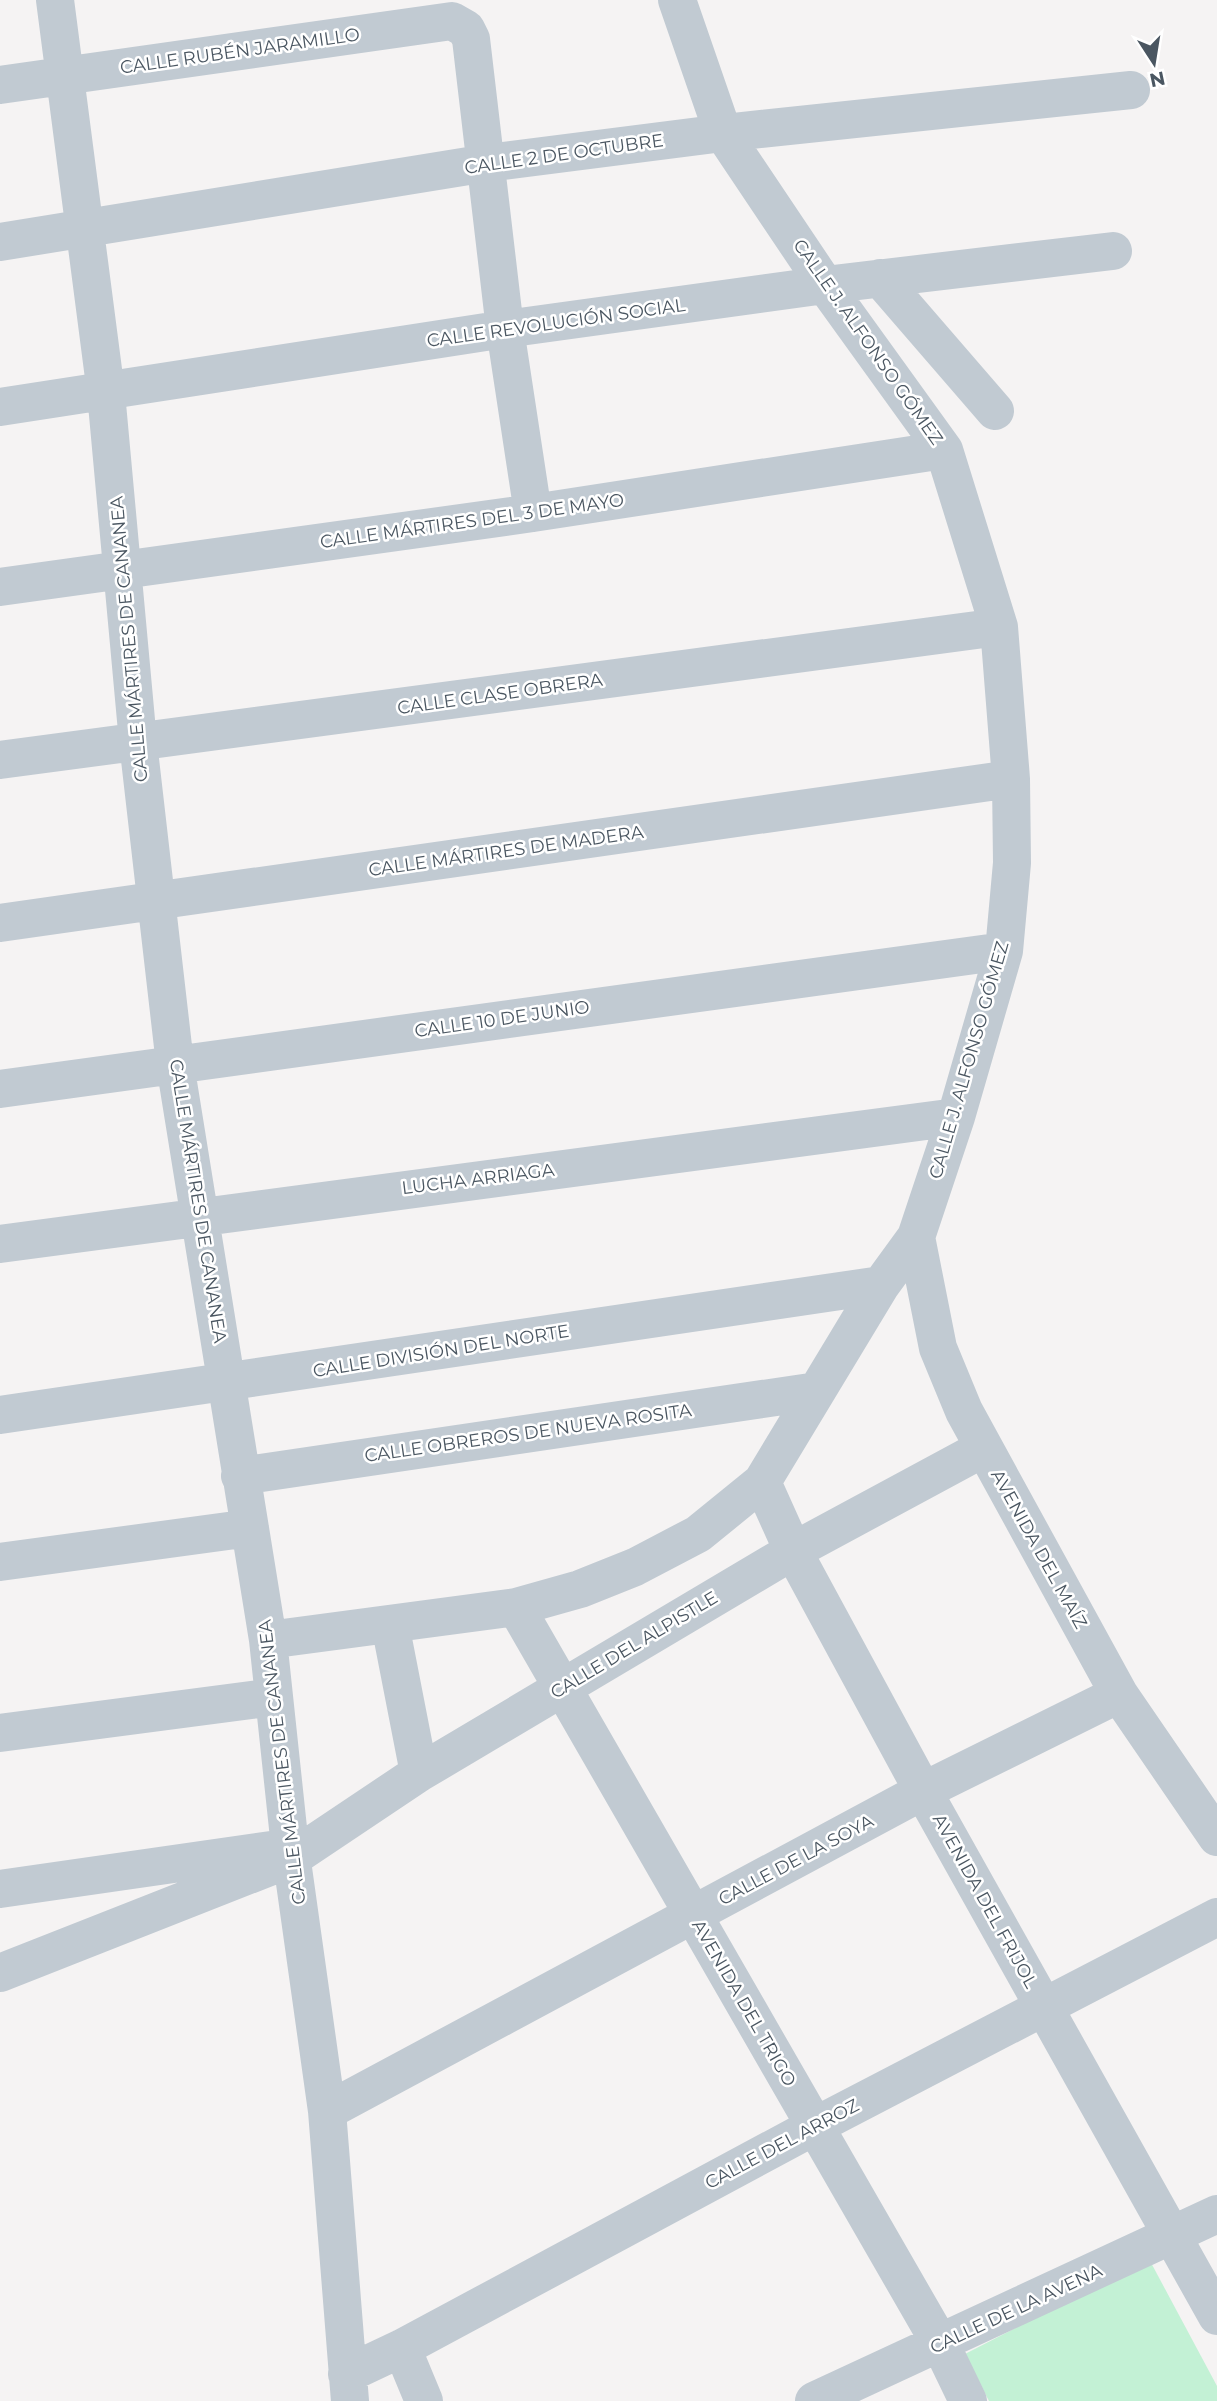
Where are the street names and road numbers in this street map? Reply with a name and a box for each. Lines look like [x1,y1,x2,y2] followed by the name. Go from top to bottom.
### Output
[119,23,361,79] street label: CALLE RUBÉN JARAMILLO
[463,129,665,179] street label: CALLE 2 DE OCTUBRE
[788,235,948,449] street label: CALLE J. ALFONSO GÓMEZ
[425,294,687,352] street label: CALLE REVOLUCIÓN SOCIAL
[319,489,625,553] street label: CALLE MÁRTIRES DEL 3 DE MAYO
[106,495,152,783] street label: CALLE MÁRTIRES DE CANANEA
[396,669,604,719] street label: CALLE CLASE OBRERA
[367,821,645,881] street label: CALLE MÁRTIRES DE MADERA
[925,938,1014,1181] street label: CALLE J. ALFONSO GÓMEZ
[413,996,591,1042] street label: CALLE 10 DE JUNIO
[165,1058,231,1345] street label: CALLE MÁRTIRES DE CANANEA
[400,1159,556,1199] street label: LUCHA ARRIAGA
[311,1320,571,1382] street label: CALLE DIVISIÓN DEL NORTE
[363,1399,693,1467] street label: CALLE OBREROS DE NUEVA ROSITA
[986,1466,1092,1633] street label: AVENIDA DEL MAÍZ
[546,1586,722,1704] street label: CALLE DEL ALPISTLE
[254,1618,310,1906] street label: CALLE MÁRTIRES DE CANANEA
[715,1810,877,1910] street label: CALLE DE LA SOYA
[928,1810,1042,1992] street label: AVENIDA DEL FRIJOL
[687,1916,801,2090] street label: AVENIDA DEL TRIGO
[701,2094,863,2194] street label: CALLE DEL ARROZ
[926,2259,1106,2359] street label: CALLE DE LA AVENA

